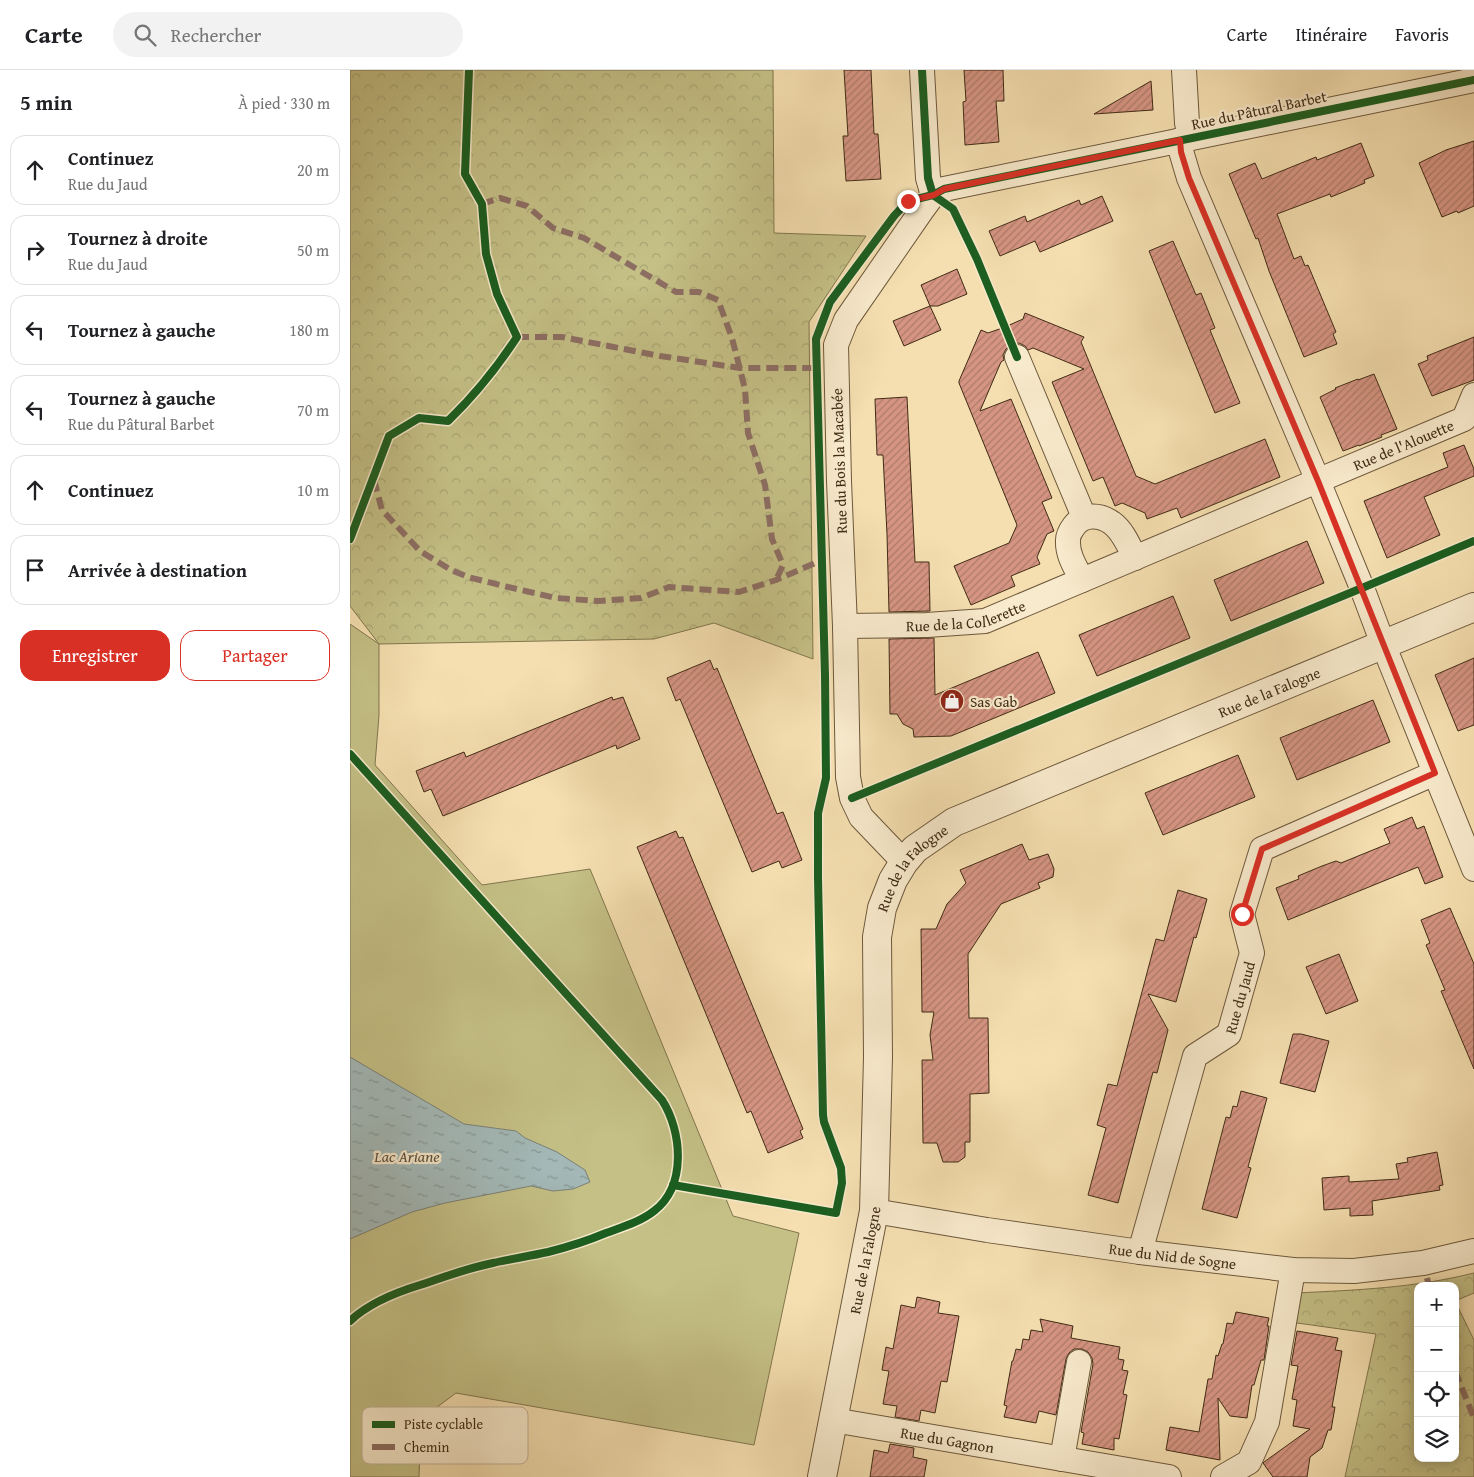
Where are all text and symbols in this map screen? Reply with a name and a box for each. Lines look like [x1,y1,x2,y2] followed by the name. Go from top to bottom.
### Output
[113,12,463,57] search box
[25,17,83,52] text: Carte
[131,21,159,49] icon: search
[171,21,261,49] text: Rechercher
[1227,21,1267,48] text: Carte
[1295,21,1367,48] text: Itinéraire
[1395,21,1449,48] text: Favoris
[1190,85,1329,135] street label: Rue du Pâtural Barbet
[20,87,72,118] text: 5 min
[238,91,330,115] text: À pied · 330 m
[68,144,154,172] text: Continuez
[21,156,49,184] icon: ahead
[297,158,329,182] text: 20 m
[68,172,147,196] text: Rue du Jaud
[897,190,920,213] route end
[68,224,208,252] text: Tournez à droite
[21,236,49,264] icon: right
[297,238,329,262] text: 50 m
[68,252,147,276] text: Rue du Jaud
[21,316,49,344] icon: left
[68,316,216,344] text: Tournez à gauche
[289,318,329,342] text: 180 m
[68,384,216,412] text: Tournez à gauche
[826,388,852,534] street label: Rue du Bois la Macabée
[21,396,49,424] icon: left
[297,398,329,422] text: 70 m
[68,412,215,436] text: Rue du Pâtural Barbet
[1350,414,1457,475] street label: Rue de l'Alouette
[21,476,49,504] icon: ahead
[68,476,154,504] text: Continuez
[297,478,329,502] text: 10 m
[21,556,49,584] icon: arrive
[68,556,247,584] text: Arrivée à destination
[906,595,1029,636] street label: Rue de la Collerette
[20,630,170,681] button: Enregistrer
[180,630,330,681] button: Partager
[1215,661,1323,722] street label: Rue de la Falogne
[939,688,965,714] shop icon: Sas Gab
[970,691,1018,712] place label: Sas Gab
[871,819,952,915] street label: Rue de la Falogne
[1231,903,1254,926] route start
[1219,959,1260,1036] street label: Rue du Jaud
[373,1144,440,1168] water label: Lac Ariane
[844,1206,885,1316] street label: Rue de la Falogne
[1108,1237,1238,1274] street label: Rue du Nid de Sogne
[1414,1282,1459,1462] map controls
[1414,1282,1459,1327] button: +
[1414,1327,1459,1372] button: −
[1414,1372,1459,1417] button: locate
[362,1407,528,1464] legend
[404,1414,484,1434] text: Piste cyclable
[1414,1417,1459,1462] button: layers
[899,1421,996,1458] street label: Rue du Gagnon
[404,1437,449,1457] text: Chemin

